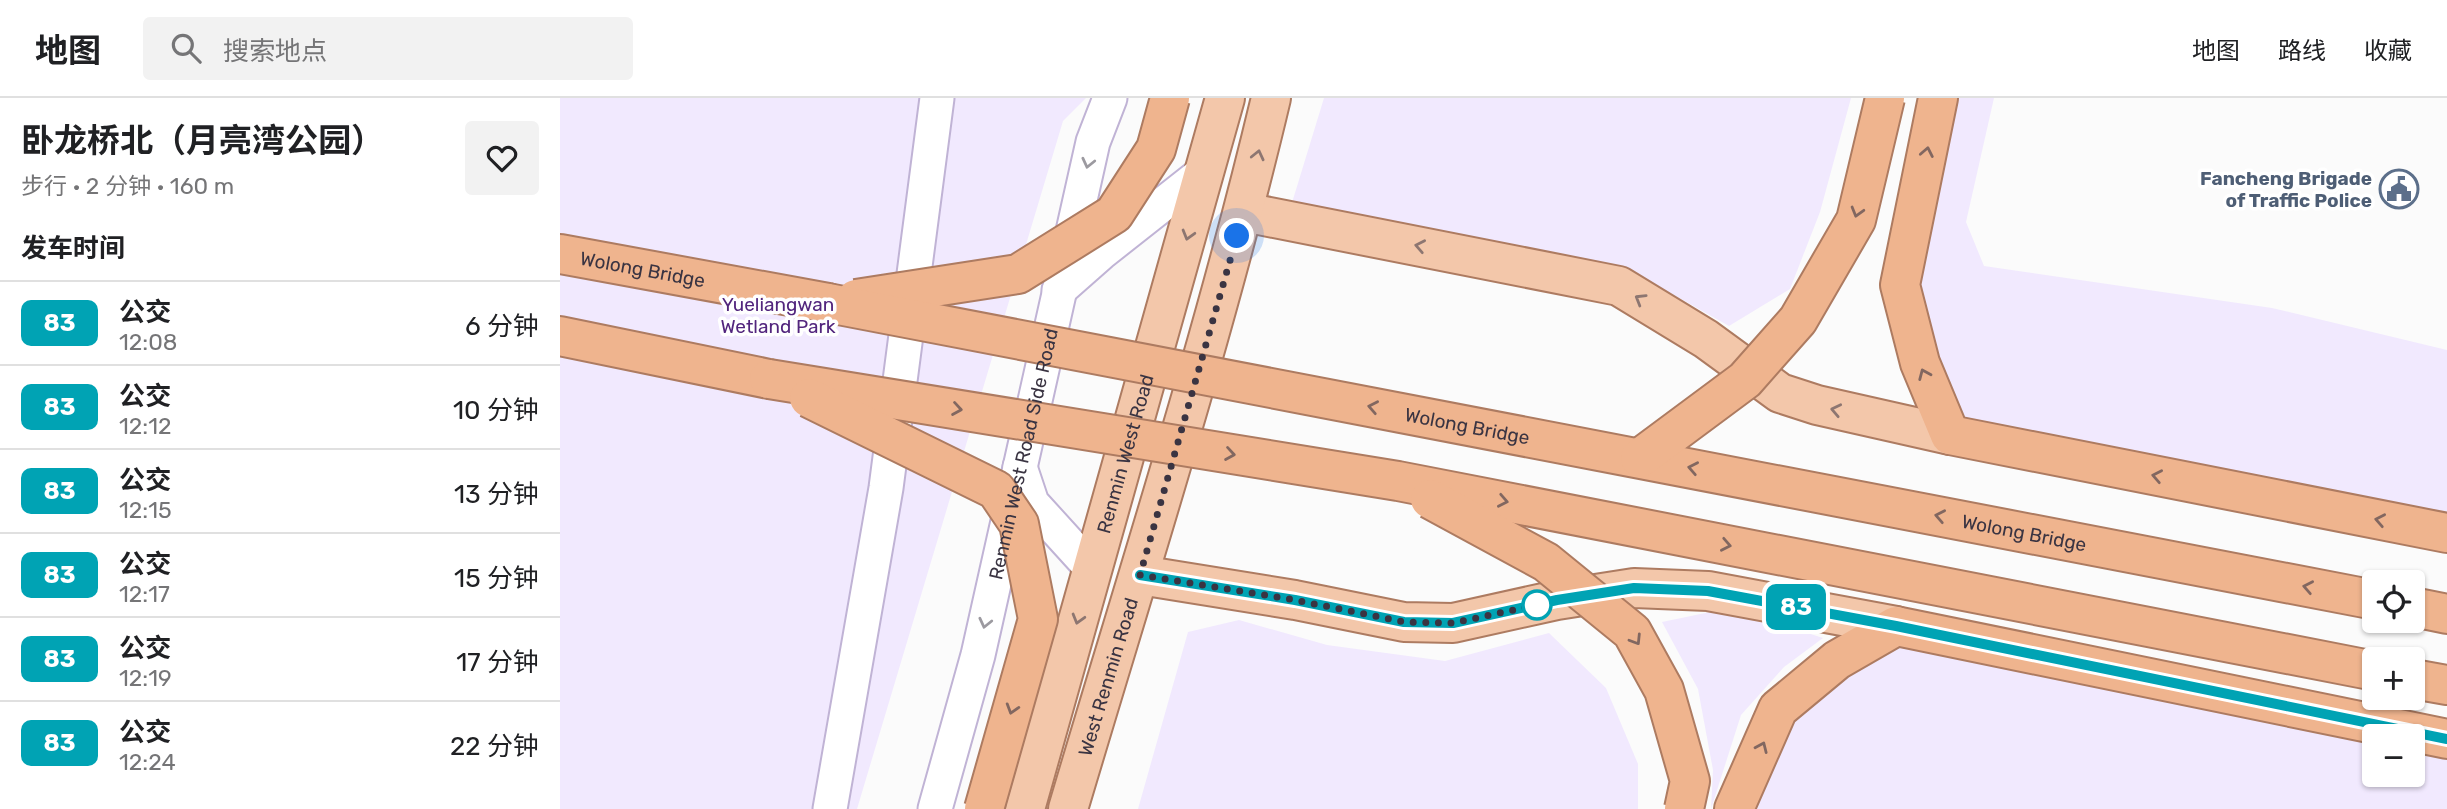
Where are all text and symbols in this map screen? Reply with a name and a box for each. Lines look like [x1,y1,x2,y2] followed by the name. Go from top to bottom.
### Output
[143,17,633,80] search box
[167,29,205,67] icon: search
[35,31,101,70] text: 地图
[223,36,327,67] text: 搜索地点
[2192,37,2240,65] text: 地图
[2278,37,2326,65] text: 路线
[2364,37,2412,65] text: 收藏
[21,121,384,160] text: 卧龙桥北（月亮湾公园）
[465,121,539,195] button: heart
[1918,147,1933,159] one-way arrow
[1249,149,1264,161] one-way arrow
[1082,156,1097,168] one-way arrow
[2200,167,2372,212] place label: Fancheng Brigade of Traffic Police
[2378,168,2420,210] public building icon: Fancheng Brigade of Traffic Police
[21,172,234,200] text: 步行 · 2 分钟 · 160 m
[1851,205,1866,217] one-way arrow
[1219,218,1254,253] your location
[1181,229,1196,241] one-way arrow
[21,233,125,264] text: 发车时间
[1414,239,1426,254] one-way arrow
[578,246,707,292] street label: Wolong Bridge
[721,293,836,338] park label: Yueliangwan Wetland Park
[1634,294,1647,307] one-way arrow
[119,297,171,328] text: 公交
[43,309,76,337] text: 83
[465,311,539,342] text: 6 分钟
[984,326,1062,582] street label: Renmin West Road Side Road
[119,328,177,356] text: 12:08
[1919,369,1933,381] one-way arrow
[1092,372,1158,536] street label: Renmin West Road
[119,381,171,412] text: 公交
[43,393,76,421] text: 83
[453,395,539,426] text: 10 分钟
[1367,400,1379,415] one-way arrow
[951,401,963,416] one-way arrow
[1403,403,1532,449] street label: Wolong Bridge
[1830,403,1842,418] one-way arrow
[119,412,172,440] text: 12:12
[1224,446,1236,461] one-way arrow
[1687,462,1699,477] one-way arrow
[119,465,171,496] text: 公交
[2151,469,2163,484] one-way arrow
[43,477,76,505] text: 83
[454,479,539,510] text: 13 分钟
[1497,493,1509,508] one-way arrow
[119,496,172,524] text: 12:15
[1934,509,1946,524] one-way arrow
[1960,509,2089,556] street label: Wolong Bridge
[2374,513,2386,528] one-way arrow
[1720,536,1732,551] one-way arrow
[119,549,171,580] text: 公交
[43,561,76,589] text: 83
[454,563,539,594] text: 15 分钟
[2362,570,2425,787] map controls
[2362,570,2425,633] button: locate
[119,580,170,608] text: 12:17
[2302,580,2314,595] one-way arrow
[1764,584,1828,630] line badge: 83
[1522,590,1552,620] unlabelled marker
[1780,593,1812,621] text: 83
[1073,595,1143,759] street label: West Renmin Road
[1072,612,1087,624] one-way arrow
[978,617,993,629] one-way arrow
[1627,632,1640,645] one-way arrow
[119,633,171,664] text: 公交
[43,645,76,673] text: 83
[456,647,539,678] text: 17 分钟
[2362,647,2425,710] button: +
[119,664,172,692] text: 12:19
[1005,703,1020,715] one-way arrow
[119,717,171,748] text: 公交
[2362,724,2425,787] button: −
[43,729,76,757] text: 83
[450,731,539,762] text: 22 分钟
[1754,742,1768,754] one-way arrow
[119,748,176,776] text: 12:24

